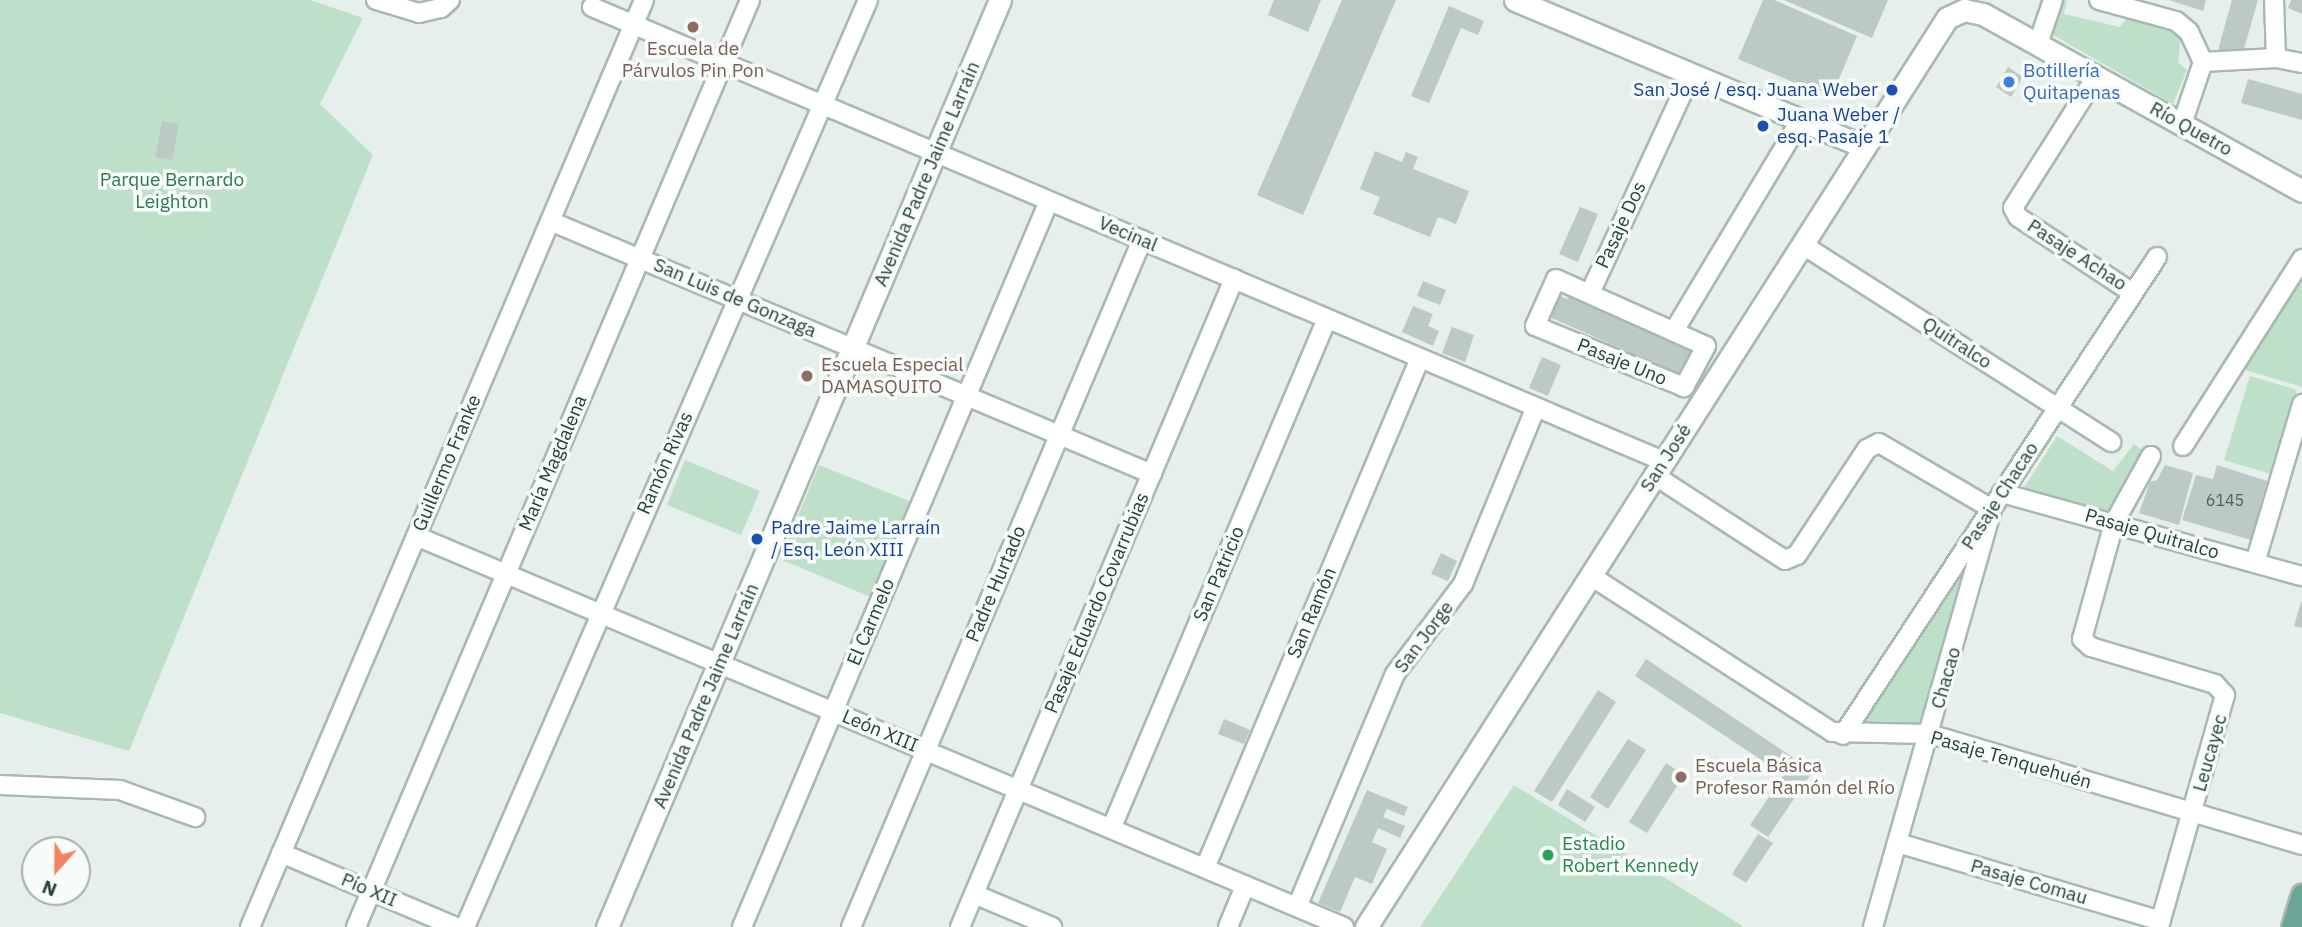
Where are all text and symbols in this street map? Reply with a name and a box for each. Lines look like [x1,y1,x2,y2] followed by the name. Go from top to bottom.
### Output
[685,19,701,35] marker: Escuela de Párvulos Pin Pon
[622,38,764,82] place label: Escuela de Párvulos Pin Pon
[869,58,985,290] street label: Avenida Padre Jaime Larraín
[2023,60,2120,104] place label: Botillería Quitapenas
[2001,74,2017,90] marker: Botillería Quitapenas
[1633,79,1878,101] place label: San José / esq. Juana Weber
[1884,82,1900,98] marker: San José / esq. Juana Weber
[2146,97,2236,161] street label: Río Quetro
[1777,104,1900,148] place label: Juana Weber / esq. Pasaje 1
[1755,118,1771,134] marker: Juana Weber / esq. Pasaje 1
[100,169,244,213] park label: Parque Bernardo Leighton
[1591,178,1651,272] street label: Pasaje Dos
[1095,211,1161,257] street label: Vecinal
[2023,214,2131,296] street label: Pasaje Achao
[650,253,820,343] street label: San Luis de Gonzaga
[1918,312,1996,374] street label: Quitralco
[1574,334,1670,390] street label: Pasaje Uno
[821,354,963,398] place label: Escuela Especial DAMASQUITO
[799,368,815,384] marker: Escuela Especial DAMASQUITO
[408,391,486,535] street label: Guillermo Franke
[514,392,592,534] street label: María Magdalena
[632,408,698,518] street label: Ramón Rivas
[1636,420,1696,496] street label: San José
[1957,438,2043,554] street label: Pasaje Chacao
[1040,489,1154,717] street label: Pasaje Eduardo Covarrubias
[2206,490,2244,510] house number: 6145
[2082,504,2222,564] street label: Pasaje Quitralco
[771,517,941,561] place label: Padre Jaime Larraín / Esq. León XIII
[961,522,1031,646] street label: Padre Hurtado
[1189,523,1249,625] street label: San Patricio
[749,531,765,547] marker: Padre Jaime Larraín / Esq. León XIII
[1283,564,1341,662] street label: San Ramón
[842,575,900,669] street label: El Carmelo
[648,580,764,812] street label: Avenida Padre Jaime Larraín
[1390,597,1458,677] street label: San Jorge
[1926,645,1966,711] street label: Chacao
[839,705,921,757] street label: León XIII
[2188,712,2232,794] street label: Leucayec
[1928,726,2094,794] street label: Pasaje Tenquehuén
[1695,755,1895,799] place label: Escuela Básica Profesor Ramón del Río
[1673,769,1689,785] marker: Escuela Básica Profesor Ramón del Río
[1562,833,1699,877] place label: Estadio Robert Kennedy
[21,836,91,906] north arrow
[1540,847,1556,863] marker: Estadio Robert Kennedy
[1968,854,2090,910] street label: Pasaje Comau
[338,868,400,912] street label: Pío XII
[38,875,60,902] text: N

